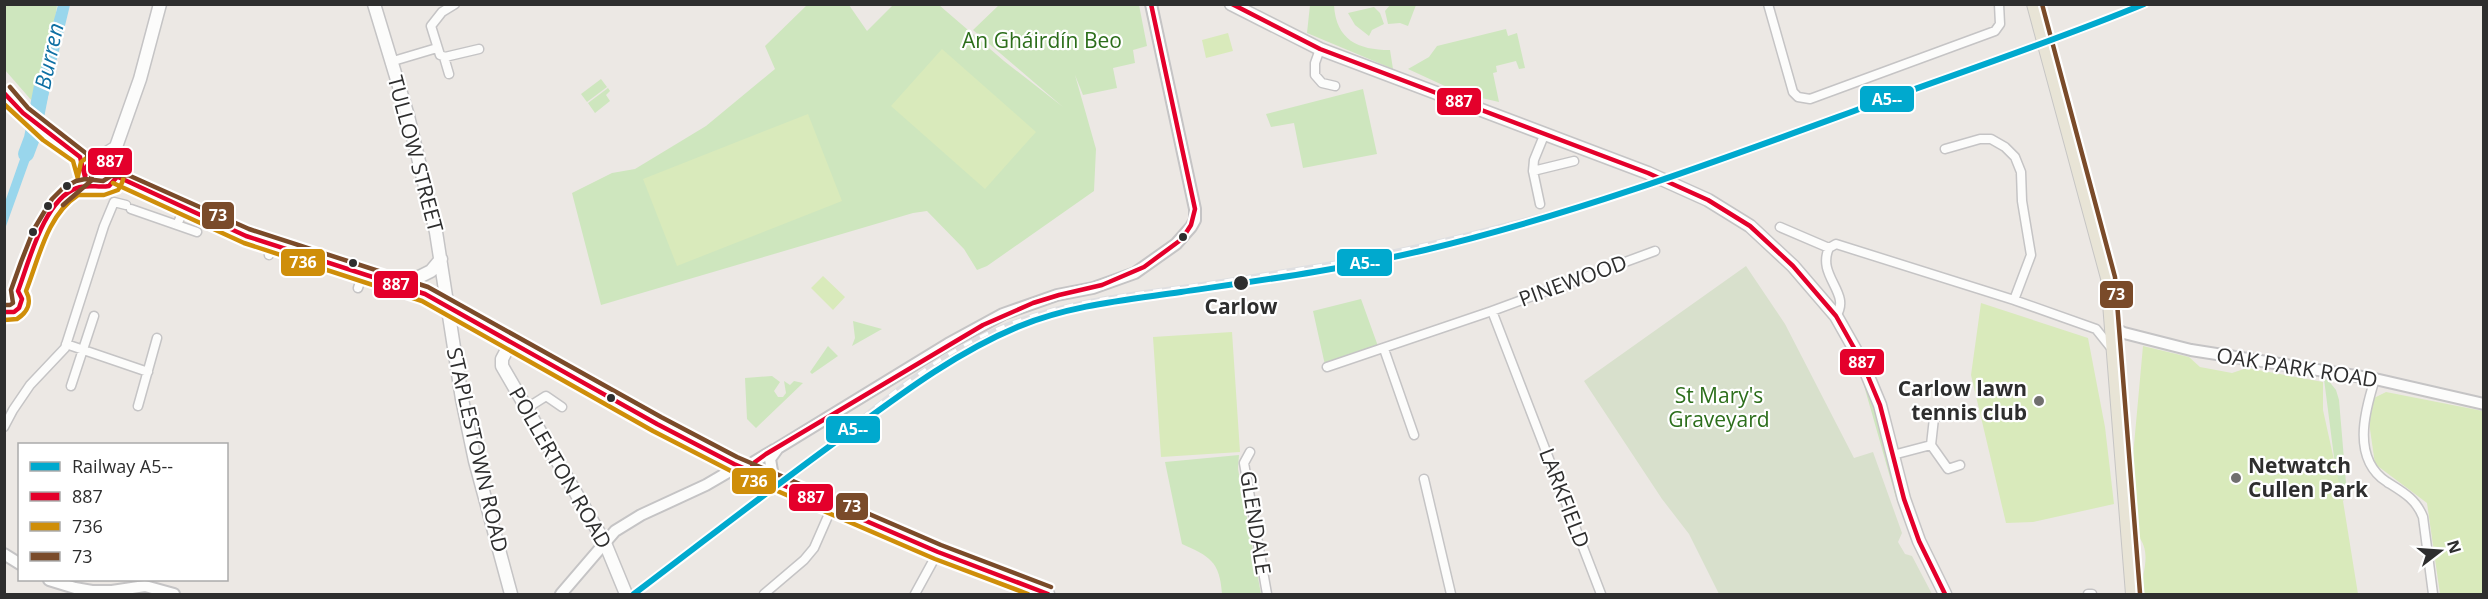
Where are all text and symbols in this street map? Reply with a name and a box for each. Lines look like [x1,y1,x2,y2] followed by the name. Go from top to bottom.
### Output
[26,20,70,92] water label: Burren
[962,26,1122,54] park label: An Gháirdín Beo
[382,72,450,235] street label: TULLOW STREET
[1859,85,1915,113] line badge: A5--
[1436,87,1482,116] line badge: 887
[1872,88,1902,110] text: A5--
[1445,90,1473,112] text: 887
[87,147,133,176] line badge: 887
[96,150,124,172] text: 887
[61,180,73,192] unlabelled marker
[42,200,54,212] unlabelled marker
[201,201,235,230] line badge: 73
[209,204,227,226] text: 73
[27,226,39,238] unlabelled marker
[1177,231,1189,243] unlabelled marker
[280,248,326,277] line badge: 736
[1336,248,1393,277] line badge: A5--
[1515,248,1631,313] street label: PINEWOOD
[289,251,317,273] text: 736
[1350,252,1380,274] text: A5--
[347,257,359,269] unlabelled marker
[373,270,419,299] line badge: 887
[382,273,410,295] text: 887
[1232,274,1250,292] marker: Carlow
[2099,280,2134,309] line badge: 73
[2107,283,2125,305] text: 73
[1205,292,1278,320] place label: Carlow
[2215,340,2380,394] street label: OAK PARK ROAD
[441,345,515,555] street label: STAPLESTOWN ROAD
[1839,348,1885,376] line badge: 887
[1848,351,1876,373] text: 887
[1898,374,2027,426] place label: Carlow lawn tennis club
[503,381,619,554] street label: POLLERTON ROAD
[1668,381,1770,433] park label: St Mary's Graveyard
[605,392,617,404] unlabelled marker
[2032,394,2046,408] marker: Carlow lawn tennis club
[825,415,881,444] line badge: A5--
[838,418,868,440] text: A5--
[18,443,228,581] legend
[1533,444,1597,552] street label: LARKFIELD
[2248,451,2369,503] place label: Netwatch Cullen Park
[72,454,173,478] text: Railway A5--
[731,467,777,495] line badge: 736
[1234,469,1278,577] street label: GLENDALE
[740,470,768,492] text: 736
[2229,471,2243,485] marker: Netwatch Cullen Park
[788,483,834,512] line badge: 887
[72,484,103,508] text: 887
[797,486,825,508] text: 887
[835,492,869,521] line badge: 73
[843,495,861,517] text: 73
[72,514,103,538] text: 736
[2410,521,2470,581] north arrow
[2442,537,2467,556] text: N
[72,544,93,568] text: 73

